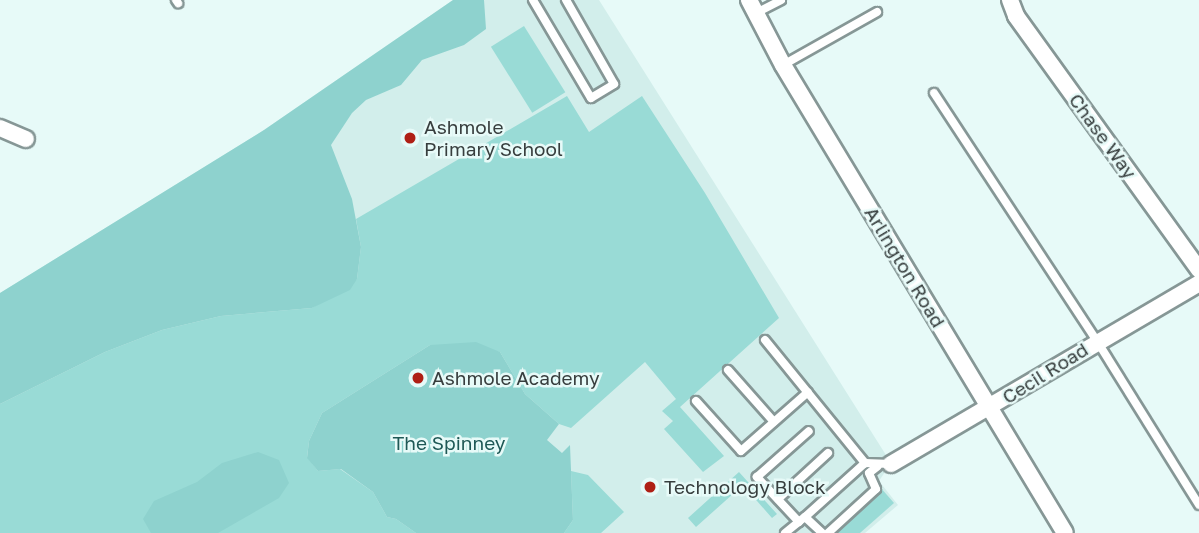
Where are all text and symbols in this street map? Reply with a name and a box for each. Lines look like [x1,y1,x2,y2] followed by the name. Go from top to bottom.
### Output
[1064,89,1142,183] street label: Chase Way
[424,116,563,160] place label: Ashmole Primary School
[402,130,418,146] marker: Ashmole Primary School
[860,203,950,331] street label: Arlington Road
[998,338,1092,408] street label: Cecil Road
[432,367,600,389] place label: Ashmole Academy
[410,370,426,386] marker: Ashmole Academy
[393,432,505,454] park label: The Spinney
[664,476,826,498] place label: Technology Block
[642,479,658,495] marker: Technology Block

